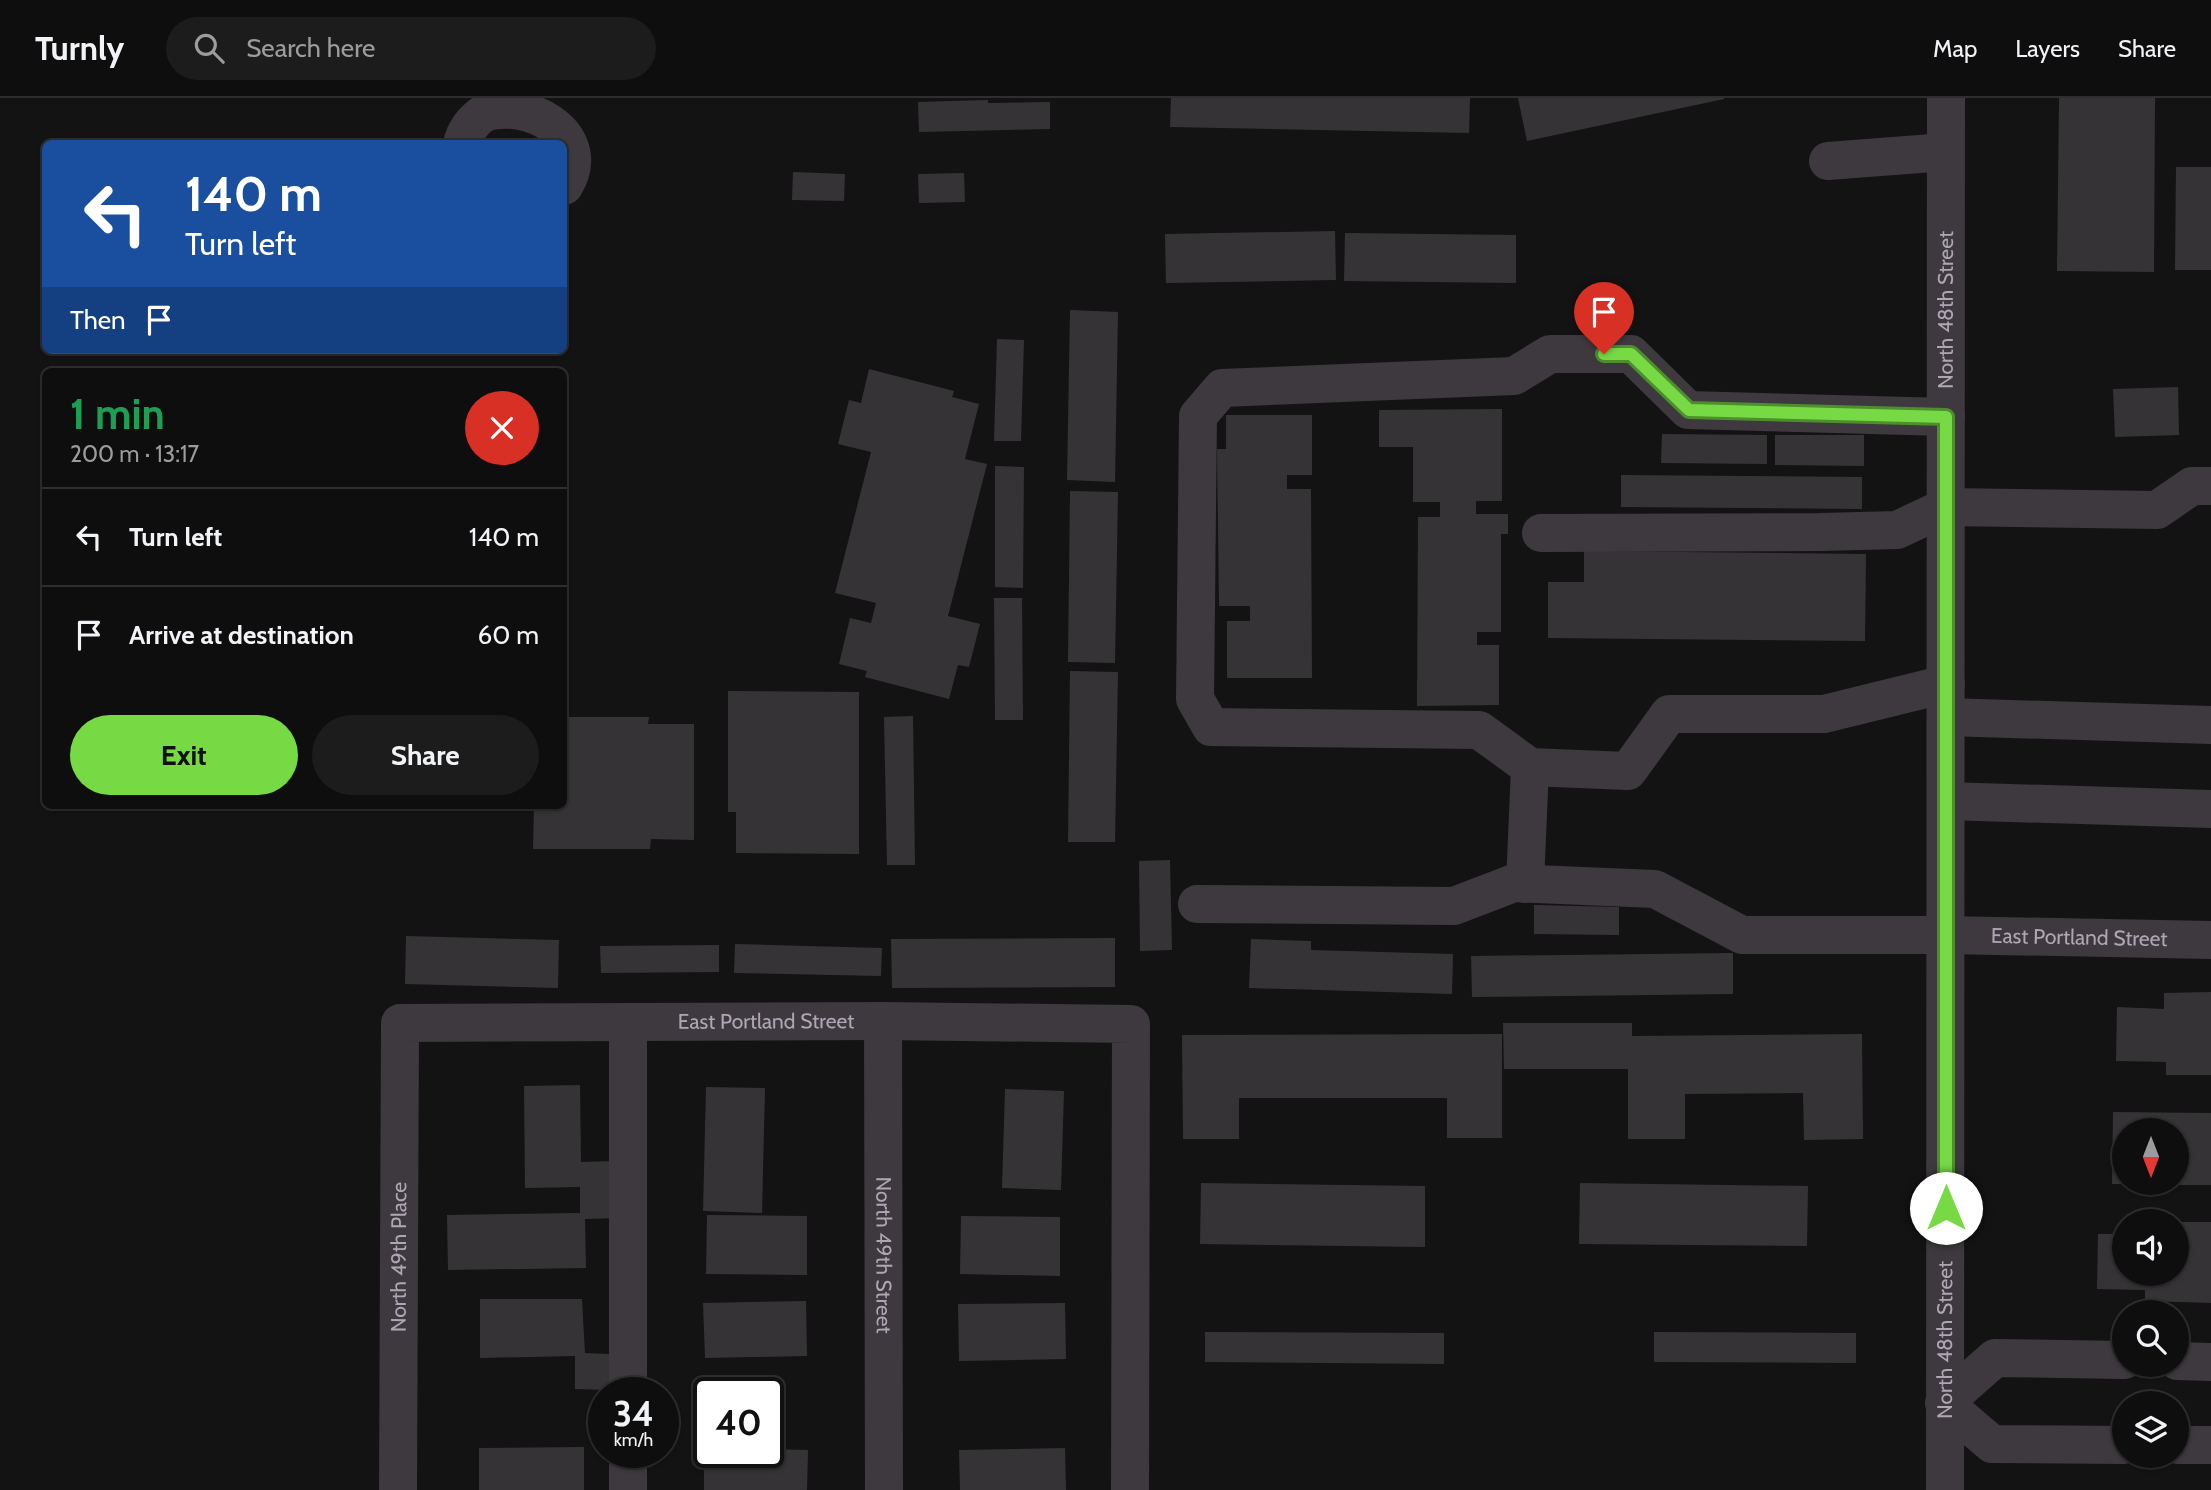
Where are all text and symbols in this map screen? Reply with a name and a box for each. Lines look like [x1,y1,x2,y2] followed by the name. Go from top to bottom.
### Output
[166,17,656,80] search box
[35,28,124,68] text: Turnly
[190,29,228,67] icon: search
[246,32,375,64] text: Search here
[1933,34,1977,63] text: Map
[2015,34,2080,63] text: Layers
[2118,34,2176,63] text: Share
[185,164,322,223] text: 140 m
[70,168,161,259] icon: left
[185,224,296,263] text: Turn left
[1933,231,1958,389] street label: North 48th Street
[1574,282,1634,354] pin
[1585,293,1623,331] icon: arrive
[140,301,178,339] icon: arrive
[70,304,126,336] text: Then
[70,388,165,440] text: 1 min
[465,391,539,465] button: close
[70,440,199,468] text: 200 m · 13:17
[70,518,108,556] icon: left
[129,521,222,553] text: Turn left
[469,521,539,553] text: 140 m
[70,616,108,654] icon: arrive
[129,619,354,651] text: Arrive at destination
[477,619,539,651] text: 60 m
[70,715,298,795] button: Exit
[312,715,539,795] button: Share
[1991,923,2168,951] street label: East Portland Street
[678,1008,854,1034] street label: East Portland Street
[2112,1118,2189,1195] north arrow
[2112,1118,2189,1468] map controls
[1909,1171,1983,1245] position arrow
[871,1176,897,1334] street label: North 49th Street
[386,1182,411,1332] street label: North 49th Place
[2112,1209,2189,1286] button: sound
[1932,1261,1957,1419] street label: North 48th Street
[2112,1300,2189,1377] button: search
[693,1377,784,1468] speed limit sign: 40
[2112,1391,2189,1468] button: layers
[613,1392,654,1435] text: 34
[614,1429,653,1451] text: km/h

